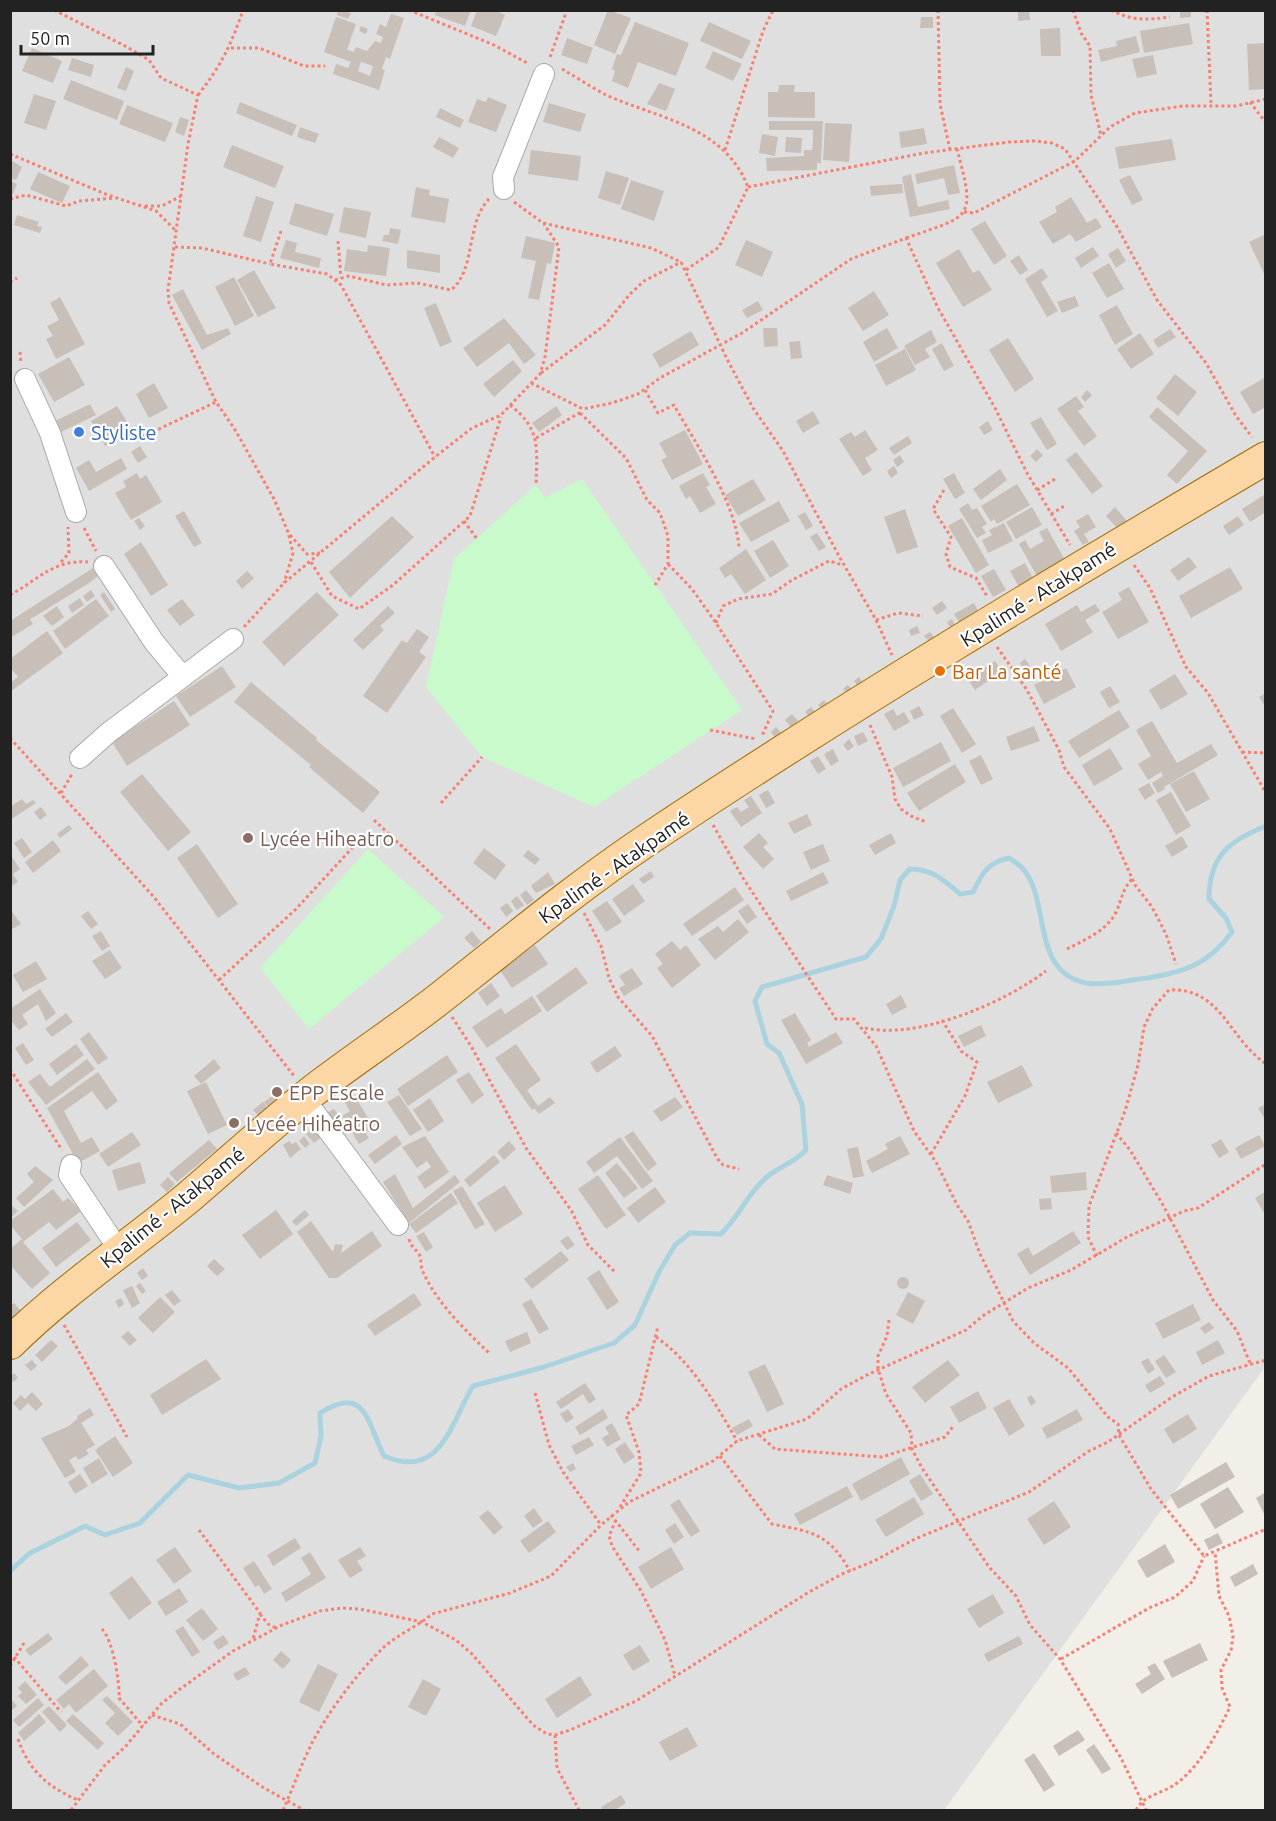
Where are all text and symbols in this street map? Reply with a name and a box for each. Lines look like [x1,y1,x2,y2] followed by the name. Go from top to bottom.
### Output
[21,18,153,56] scale bar
[30,28,70,48] text: 50 m
[91,421,157,444] place label: Styliste
[72,425,86,439] marker: Styliste
[956,537,1120,651] street label: Kpalimé - Atakpamé
[952,660,1061,683] place label: Bar La santé
[933,664,947,678] marker: Bar La santé
[534,806,694,928] street label: Kpalimé - Atakpamé
[260,827,394,850] place label: Lycée Hiheatro
[241,831,255,845] marker: Lycée Hiheatro
[289,1081,384,1104] place label: EPP Escale
[270,1085,284,1099] marker: EPP Escale
[246,1112,380,1135] place label: Lycée Hihéatro
[227,1116,241,1130] marker: Lycée Hihéatro
[95,1142,249,1272] street label: Kpalimé - Atakpamé

